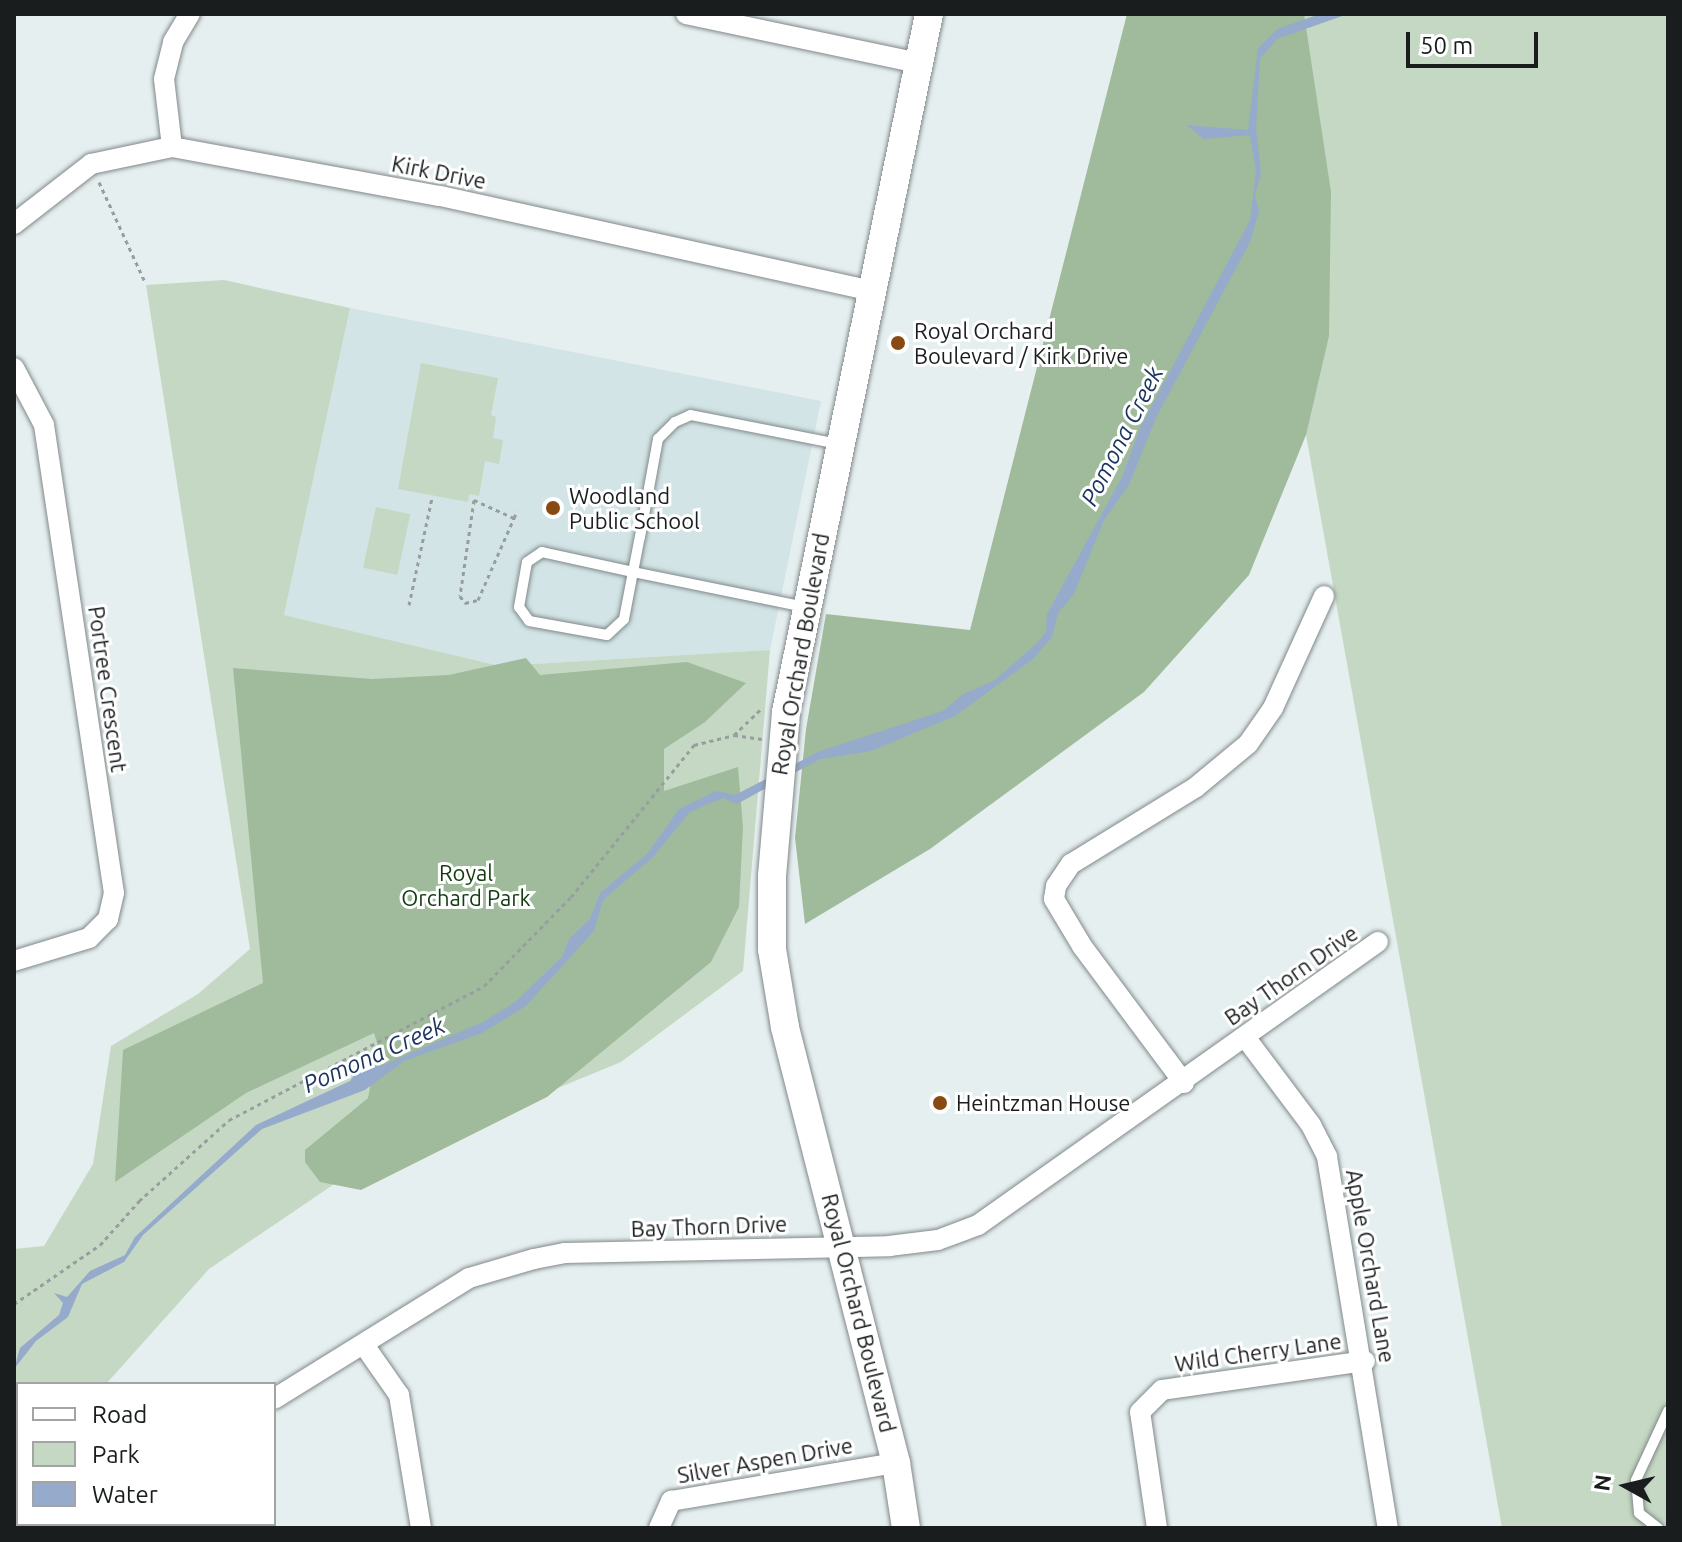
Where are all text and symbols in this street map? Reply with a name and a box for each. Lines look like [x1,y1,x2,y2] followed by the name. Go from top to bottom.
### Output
[1410,16,1542,66] scale bar
[1420,32,1473,59] text: 50 m
[390,150,488,194] street label: Kirk Drive
[914,317,1128,368] place label: Royal Orchard Boulevard / Kirk Drive
[889,334,907,352] marker: Royal Orchard Boulevard / Kirk Drive
[1075,362,1169,510] water label: Pomona Creek
[569,482,700,534] place label: Woodland Public School
[544,499,562,517] marker: Woodland Public School
[766,531,834,777] street label: Royal Orchard Boulevard
[83,604,133,774] street label: Portree Crescent
[401,859,531,910] park label: Royal Orchard Park
[1219,919,1363,1031] street label: Bay Thorn Drive
[298,1011,450,1099] water label: Pomona Creek
[956,1090,1131,1116] place label: Heintzman House
[931,1094,949,1112] marker: Heintzman House
[1341,1167,1401,1365] street label: Apple Orchard Lane
[817,1191,901,1435] street label: Royal Orchard Boulevard
[630,1210,788,1242] street label: Bay Thorn Drive
[1173,1327,1343,1377] street label: Wild Cherry Lane
[16,1382,276,1526] legend
[92,1401,147,1428] text: Road
[675,1432,855,1488] street label: Silver Aspen Drive
[92,1441,140,1468] text: Park
[1586,1446,1666,1526] north arrow
[1588,1473,1615,1492] text: N
[92,1481,158,1508] text: Water

